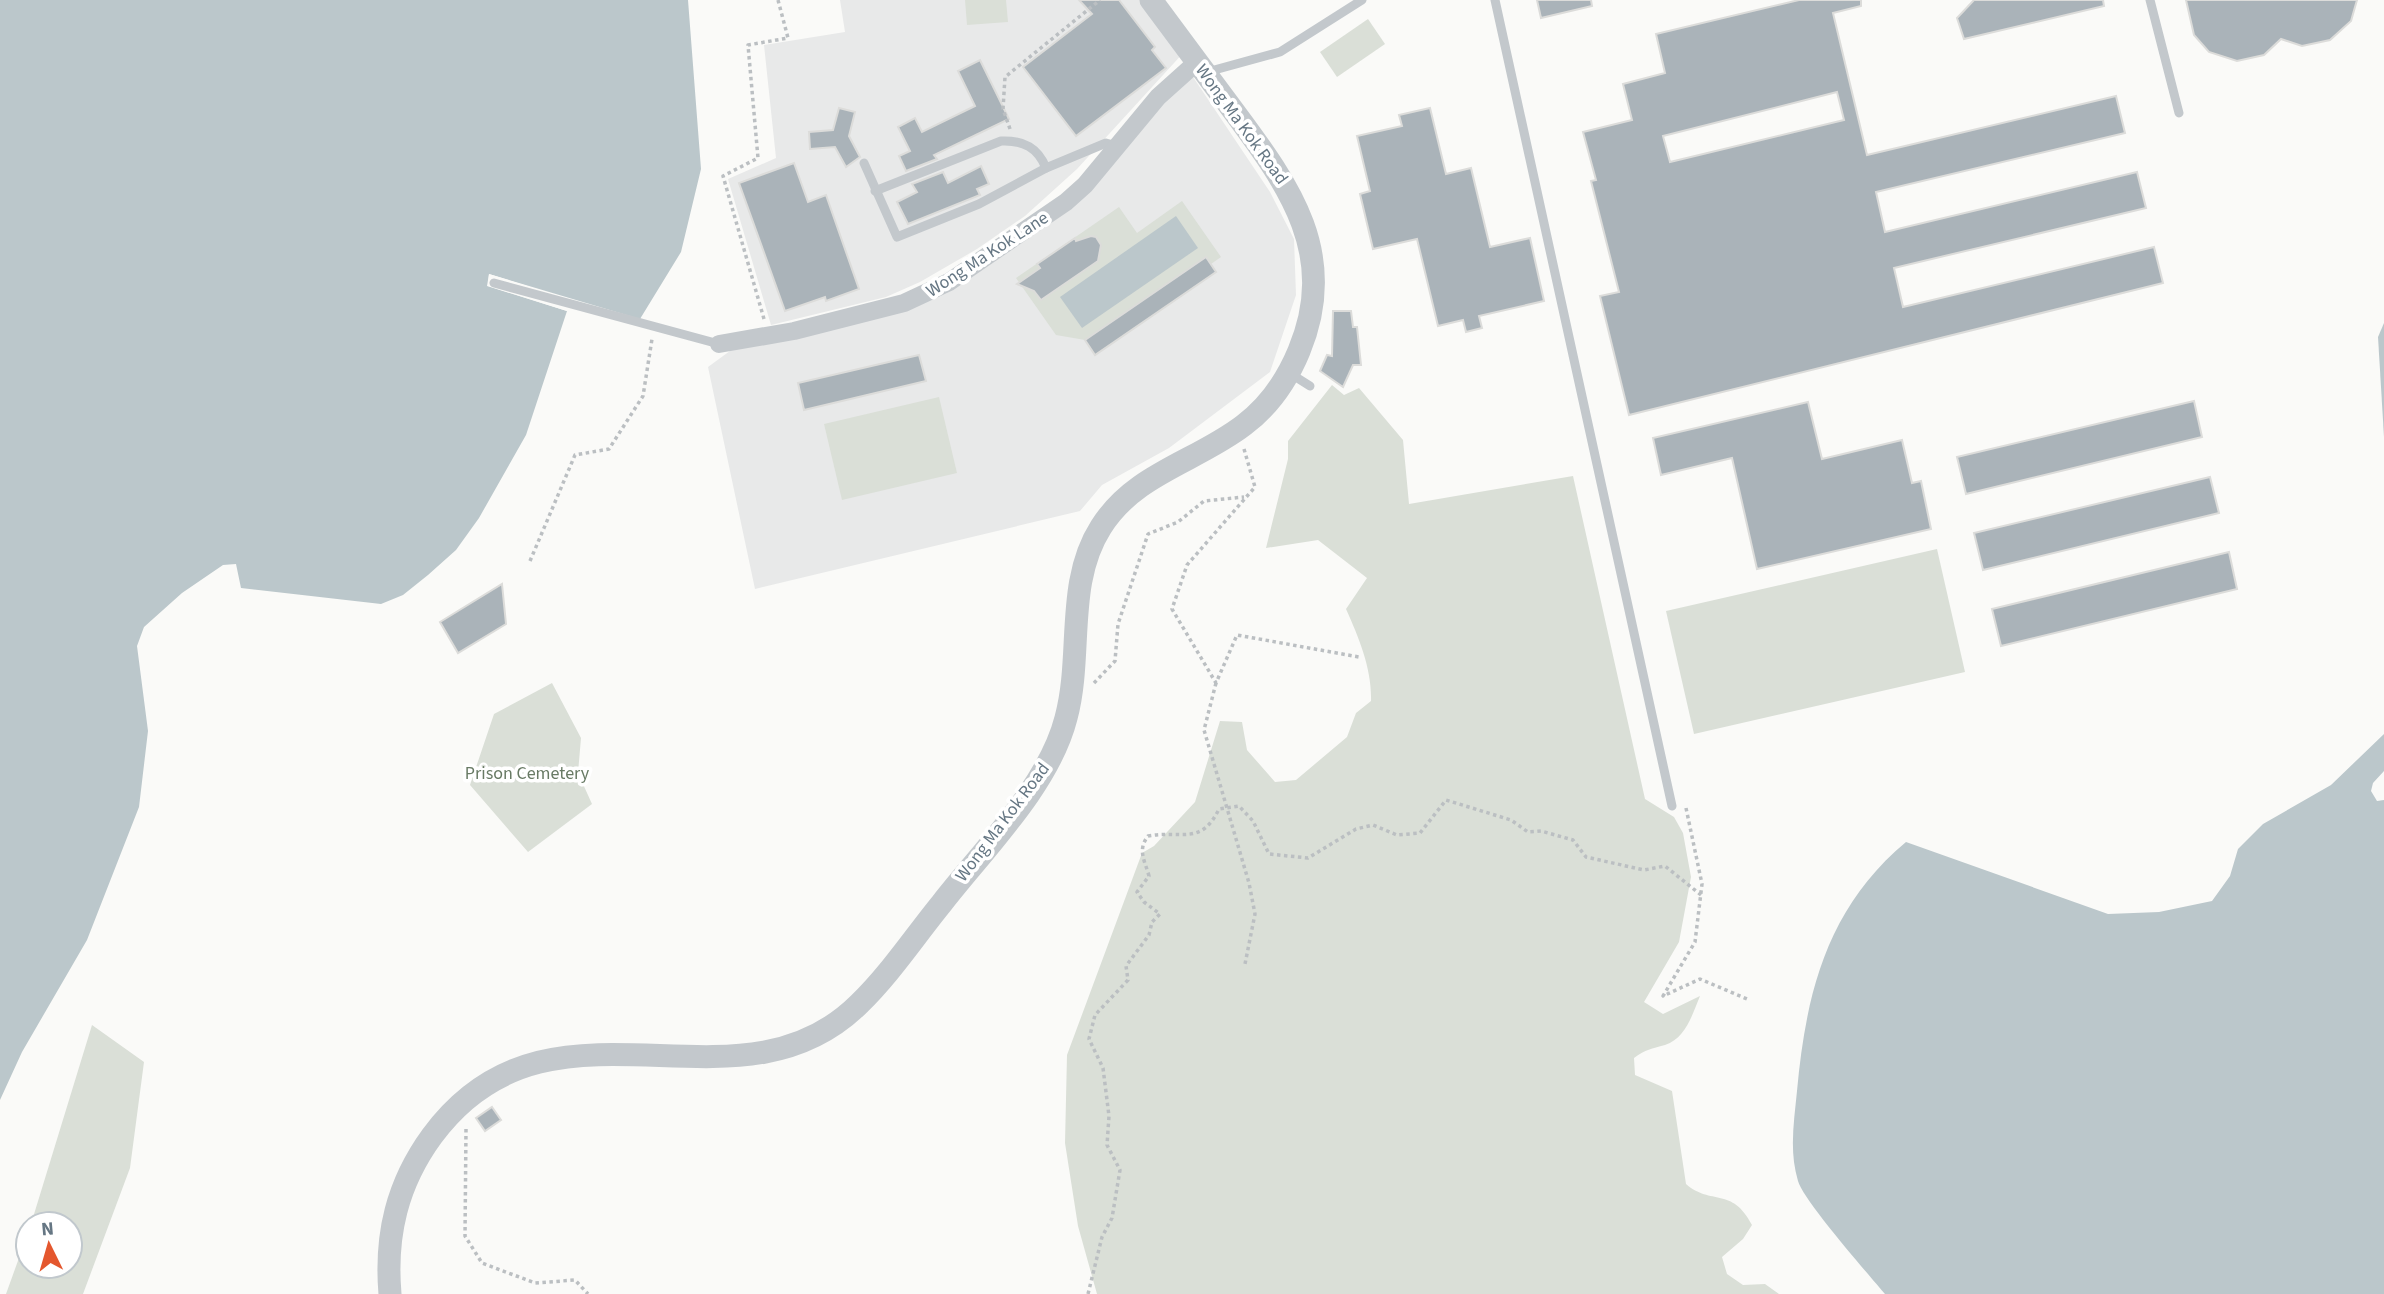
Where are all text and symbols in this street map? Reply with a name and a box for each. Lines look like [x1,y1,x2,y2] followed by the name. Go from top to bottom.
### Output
[1189,59,1294,190] street label: Wong Ma Kok Road
[921,205,1053,303] street label: Wong Ma Kok Lane
[949,758,1056,887] street label: Wong Ma Kok Road
[465,761,590,786] park label: Prison Cemetery
[14,1210,84,1280] north arrow
[40,1216,55,1244] text: N

